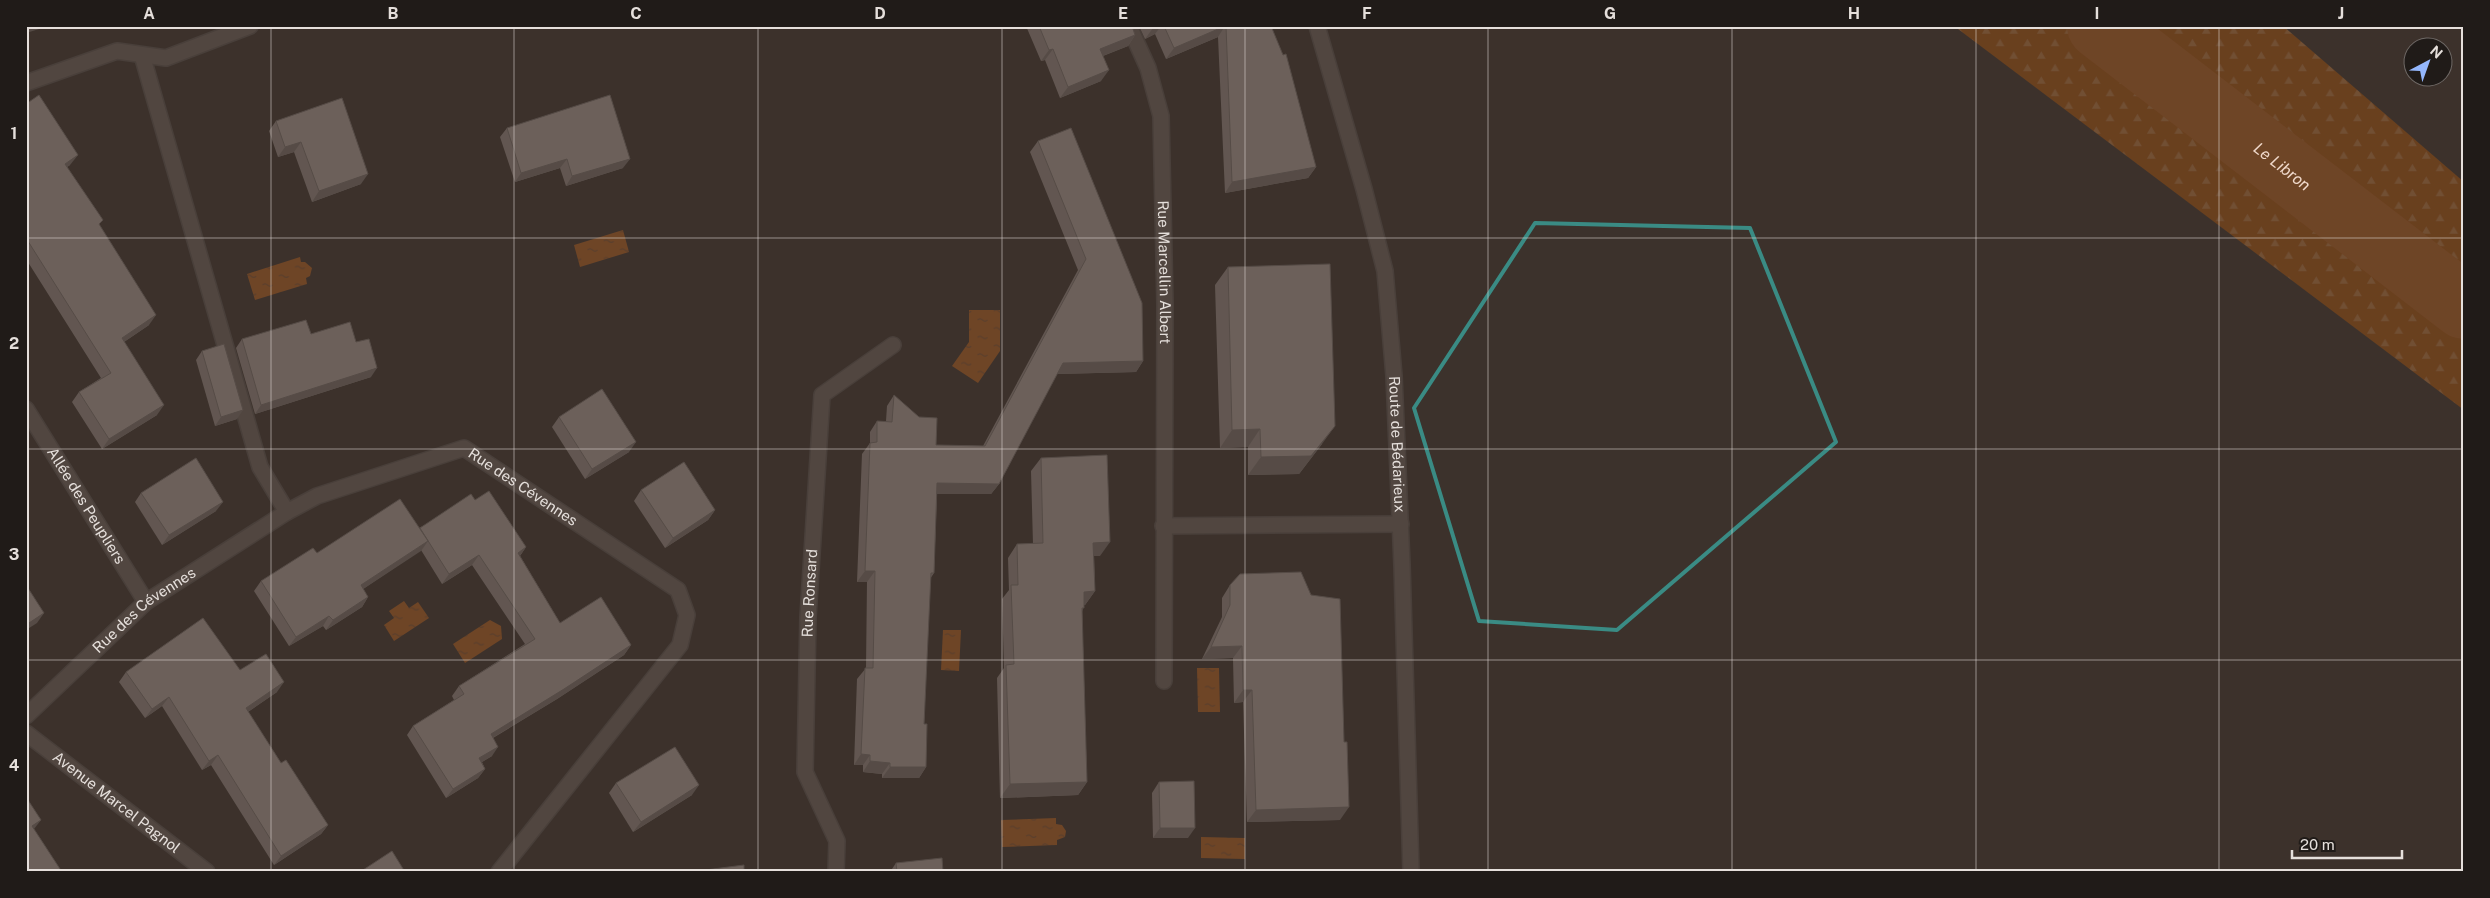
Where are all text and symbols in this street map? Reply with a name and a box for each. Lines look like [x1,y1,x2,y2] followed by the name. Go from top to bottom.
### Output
[143,4,155,23] text: A
[388,4,399,23] text: B
[630,4,642,23] text: C
[874,4,886,23] text: D
[1118,4,1128,23] text: E
[1362,4,1372,23] text: F
[1604,4,1616,23] text: G
[1848,4,1860,23] text: H
[2095,4,2099,23] text: I
[2338,4,2344,23] text: J
[2402,38,2452,88] north arrow
[2427,43,2446,62] text: N
[11,124,17,143] text: 1
[2250,139,2314,195] water label: Le Libron
[1155,200,1174,344] street label: Rue Marcellin Albert
[9,334,19,353] text: 2
[1386,376,1409,513] street label: Route de Bédarieux
[44,444,129,567] street label: Allée des Peupliers
[465,444,581,529] street label: Rue des Cévennes
[9,545,19,564] text: 3
[799,548,820,637] street label: Rue Ronsard
[89,564,198,656] street label: Rue des Cévennes
[50,748,184,856] street label: Avenue Marcel Pagnol
[9,756,20,775] text: 4
[2292,828,2402,860] scale bar
[2300,836,2335,853] text: 20 m

